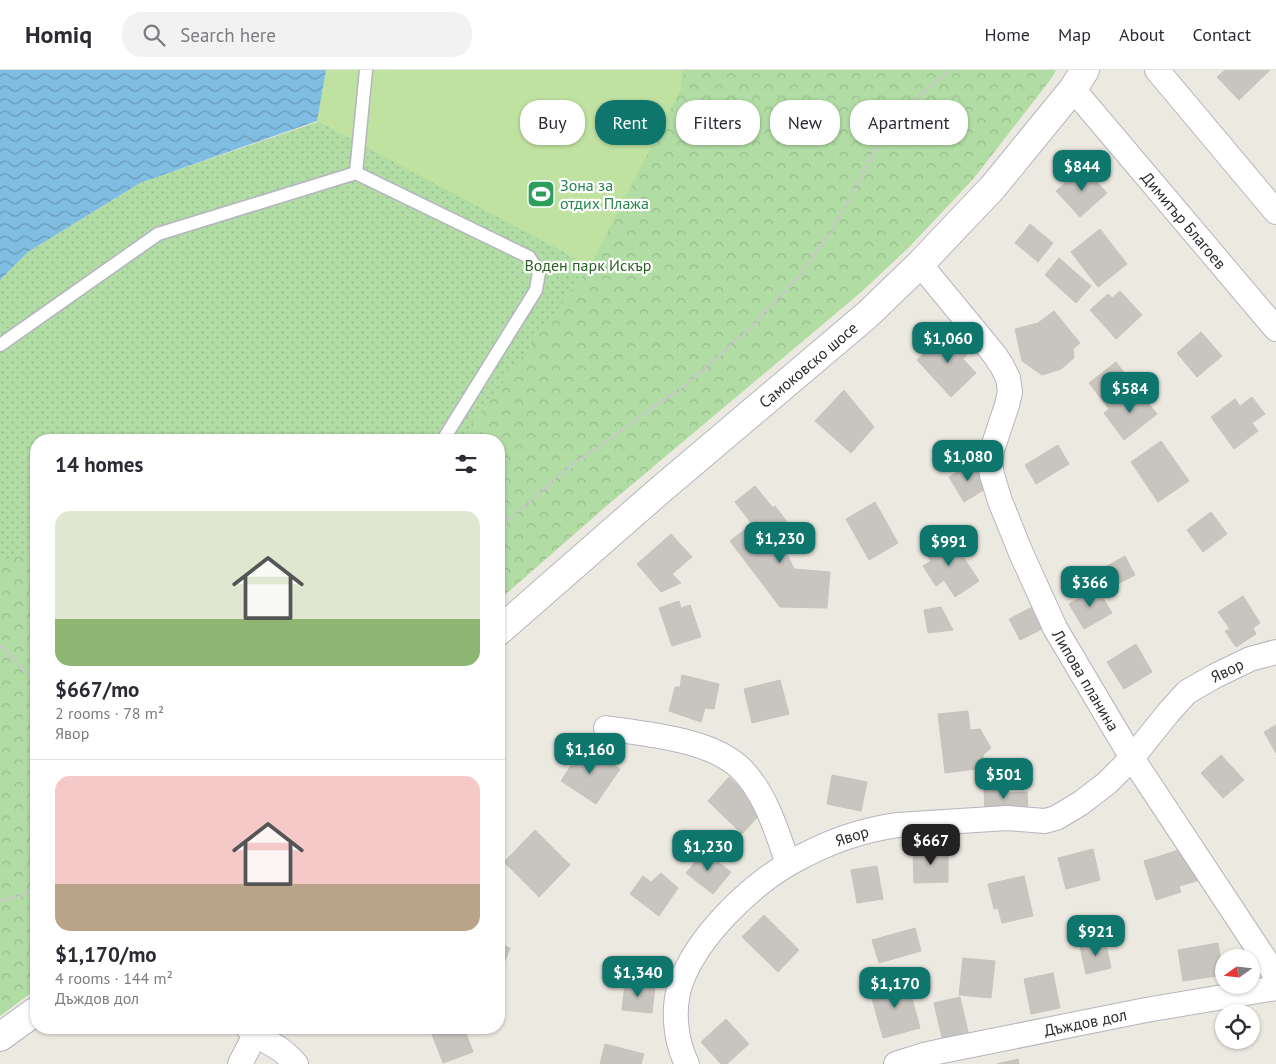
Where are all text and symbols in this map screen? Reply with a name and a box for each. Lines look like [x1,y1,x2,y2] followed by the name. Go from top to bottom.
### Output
[122,12,472,57] search box
[25,19,92,50] text: Homiq
[140,21,168,49] icon: search
[180,23,276,47] text: Search here
[984,23,1030,46] text: Home
[1058,23,1091,46] text: Map
[1119,23,1165,46] text: About
[1193,23,1251,46] text: Contact
[520,100,585,145] chip: Buy
[595,100,666,145] chip: Rent
[676,100,760,145] chip: Filters
[770,100,840,145] chip: New
[850,100,968,145] chip: Apartment
[1052,150,1112,192] pin: $844
[1064,156,1100,176] text: $844
[1137,168,1231,273] street label: Димитър Благоев
[560,175,649,213] place label: Зона за отдих Плажа
[526,179,556,209] sports icon: Зона за отдих Плажа
[525,255,651,275] park label: Воден парк Искър
[755,317,862,412] street label: Самоковско шосе
[907,322,989,364] pin: $1,060
[923,328,973,348] text: $1,060
[1100,372,1160,414] pin: $584
[1112,378,1148,398] text: $584
[927,440,1009,482] pin: $1,080
[943,446,993,466] text: $1,080
[452,450,480,478] icon: filters
[55,451,143,478] text: 14 homes
[739,522,821,564] pin: $1,230
[919,524,979,567] pin: $991
[755,528,805,548] text: $1,230
[931,531,967,551] text: $991
[223,543,313,633] icon: home
[1060,566,1120,608] pin: $366
[1072,572,1108,592] text: $366
[1048,625,1124,735] street label: Липова планина
[1207,654,1247,687] street label: Явор
[55,676,139,703] text: $667/mo
[55,703,164,723] text: 2 rooms · 78 m²
[55,723,89,743] text: Явор
[549,732,631,775] pin: $1,160
[565,739,615,759] text: $1,160
[974,758,1034,800] pin: $501
[986,764,1022,784] text: $501
[223,809,313,899] icon: home
[832,821,871,851] street label: Явор
[901,824,961,866] pin: $667
[667,830,749,872] pin: $1,230
[913,830,949,850] text: $667
[683,836,733,856] text: $1,230
[1066,914,1126,957] pin: $921
[1078,921,1114,941] text: $921
[55,941,157,968] text: $1,170/mo
[1215,949,1260,994] north arrow
[1215,949,1260,1049] map controls
[597,956,679,998] pin: $1,340
[613,962,663,982] text: $1,340
[854,966,936,1009] pin: $1,170
[55,968,173,988] text: 4 rooms · 144 m²
[870,973,920,993] text: $1,170
[55,988,139,1008] text: Дъждов дол
[1042,1004,1129,1040] street label: Дъждов дол
[1215,1004,1260,1049] button: locate

